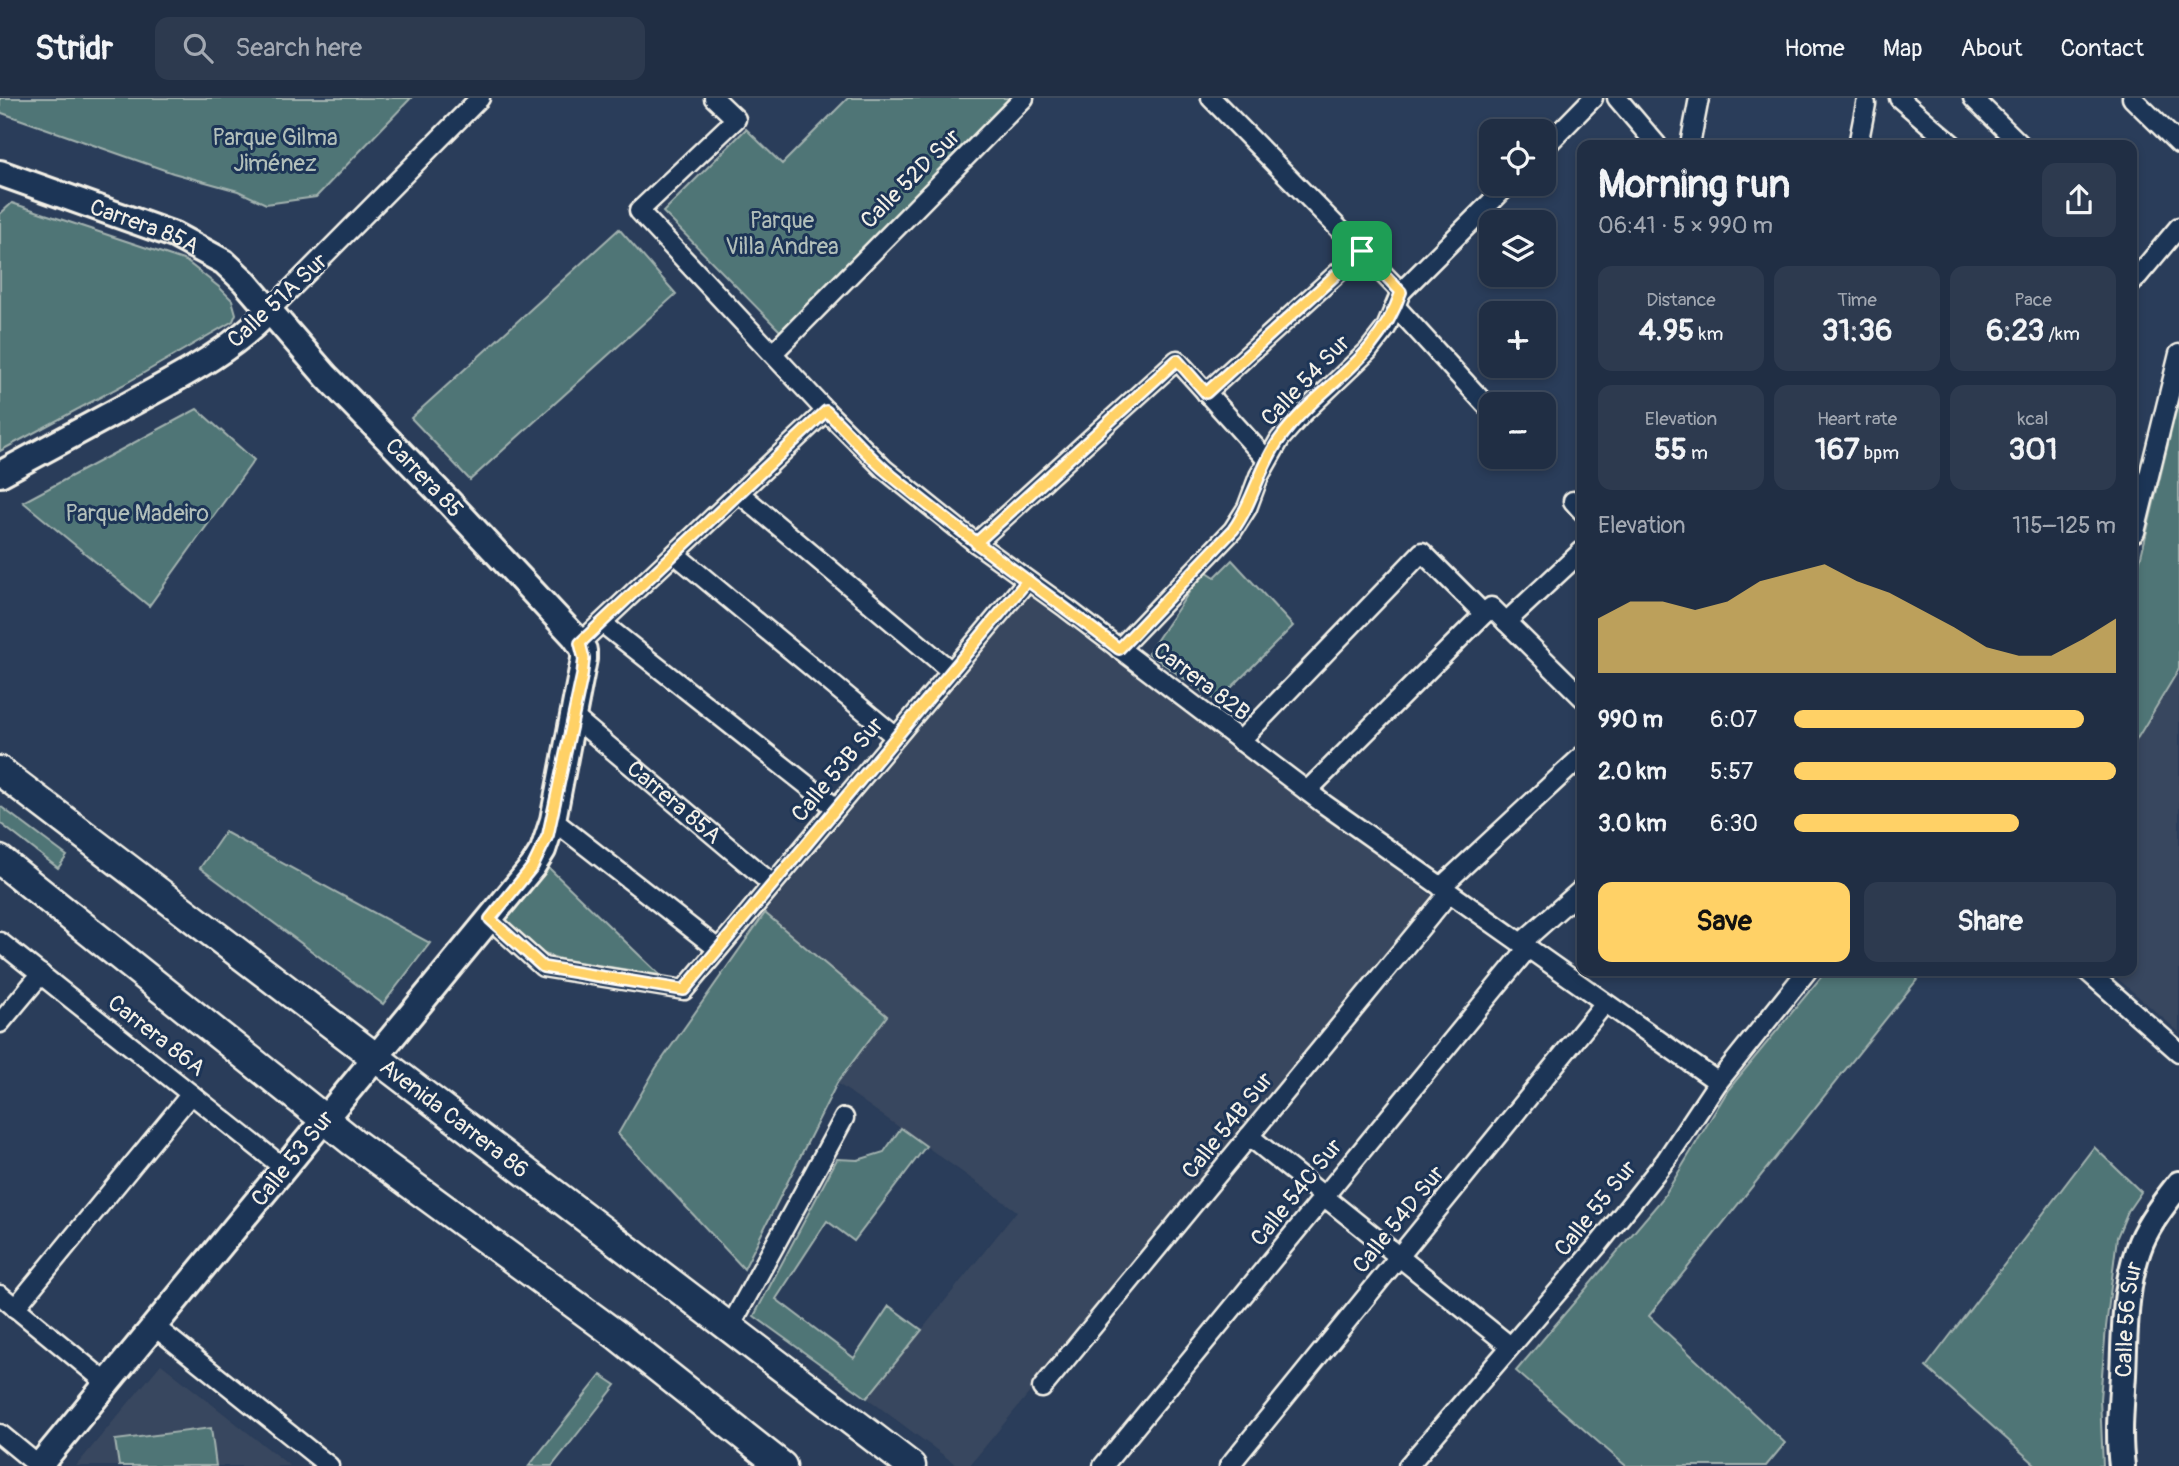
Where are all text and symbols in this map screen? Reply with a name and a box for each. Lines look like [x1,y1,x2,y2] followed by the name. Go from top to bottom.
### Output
[155,17,645,80] search box
[35,28,113,69] text: Stridr
[179,29,217,67] icon: search
[235,32,362,64] text: Search here
[1784,34,1845,63] text: Home
[1883,34,1923,63] text: Map
[1961,34,2023,63] text: About
[2061,34,2144,63] text: Contact
[1479,119,1556,469] map controls
[1479,119,1556,196] button: locate
[854,122,967,235] street label: Calle 52D Sur
[212,123,338,178] park label: Parque Gilma Jiménez
[1598,161,1790,209] text: Morning run
[2042,163,2116,237] button: share
[86,192,204,261] street label: Carrera 85A
[725,206,839,261] park label: Parque Villa Andrea
[1479,210,1556,287] button: layers
[1598,211,1773,240] text: 06:41 · 5 × 990 m
[1332,221,1392,281] pin
[1343,232,1381,270] icon: arrive
[221,247,334,354] street label: Calle 51A Sur
[1646,288,1716,312] text: Distance
[1837,288,1877,312] text: Time
[2014,288,2052,312] text: Pace
[1479,301,1556,378] button: +
[1639,312,1694,349] text: 4.95
[1822,312,1892,349] text: 31:36
[1986,312,2044,349] text: 6:23
[1694,322,1723,346] text: km
[2044,322,2080,346] text: /km
[1255,328,1356,432] street label: Calle 54 Sur
[1479,392,1556,469] button: −
[1645,407,1717,431] text: Elevation
[1817,407,1897,431] text: Heart rate
[2018,407,2048,431] text: kcal
[1654,431,1687,468] text: 55
[1815,431,1860,468] text: 167
[2009,431,2057,468] text: 301
[379,432,470,524] street label: Carrera 85
[1687,441,1708,465] text: m
[1860,441,1899,465] text: bpm
[65,499,209,528] park label: Parque Madeiro
[1598,511,1686,540] text: Elevation
[2012,511,2116,540] text: 115–125 m
[1148,636,1256,727] street label: Carrera 82B
[1598,705,1663,734] text: 990 m
[1710,705,1757,734] text: 6:07
[785,711,890,828] street label: Calle 53B Sur
[621,754,728,850] street label: Carrera 85A
[1598,757,1667,786] text: 2.0 km
[1710,757,1753,786] text: 5:57
[1598,809,1667,838] text: 3.0 km
[1710,809,1758,838] text: 6:30
[1598,882,1850,962] button: Save
[1864,882,2116,962] button: Share
[102,988,211,1083] street label: Carrera 86A
[374,1052,535,1184] street label: Avenida Carrera 86
[1175,1066,1279,1185] street label: Calle 54B Sur
[245,1104,340,1212] street label: Calle 53 Sur
[1244,1133,1349,1252] street label: Calle 54C Sur
[1548,1154,1643,1262] street label: Calle 55 Sur
[1346,1159,1451,1279] street label: Calle 54D Sur
[2109,1258,2149,1378] street label: Calle 56 Sur

